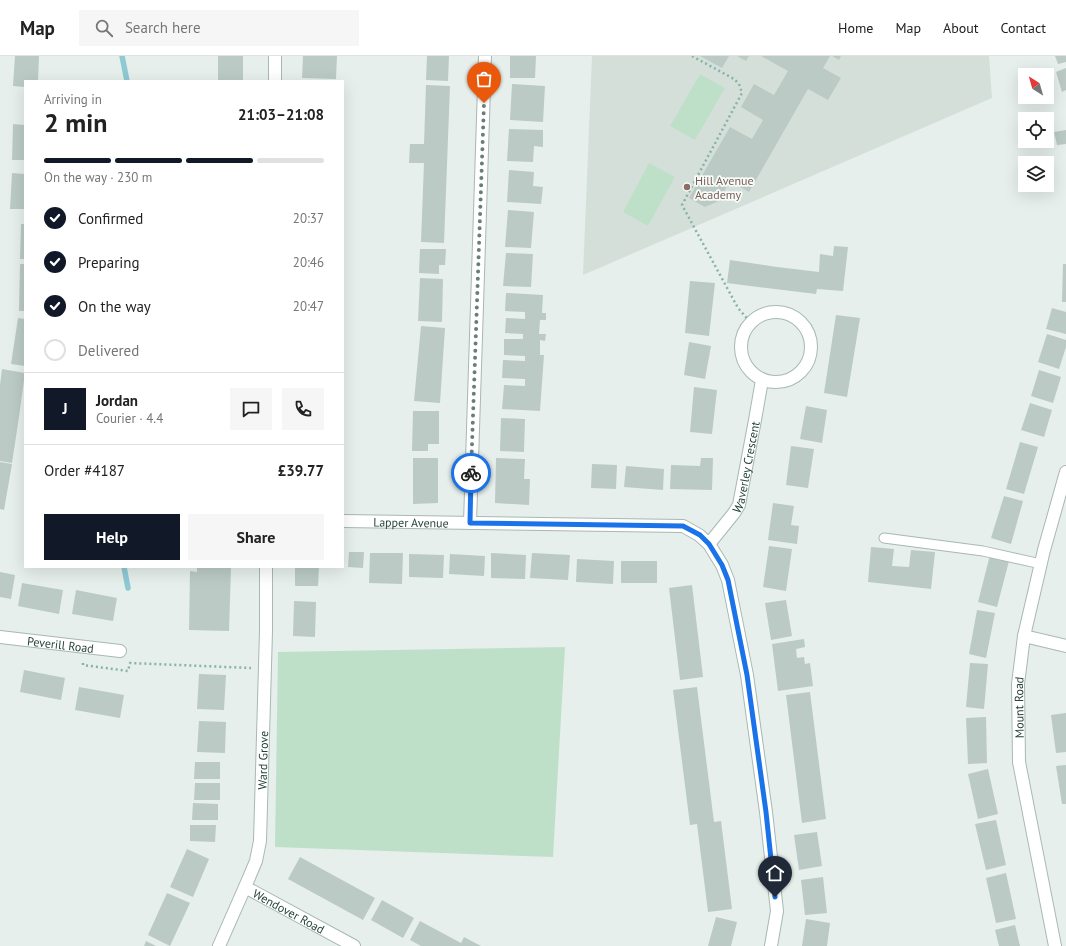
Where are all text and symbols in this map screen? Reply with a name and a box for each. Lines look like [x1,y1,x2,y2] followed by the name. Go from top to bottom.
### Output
[79,10,359,46] search box
[20,16,55,40] text: Map
[93,17,115,39] icon: search
[125,18,201,37] text: Search here
[838,19,873,37] text: Home
[895,19,921,37] text: Map
[943,19,979,37] text: About
[1001,19,1046,37] text: Contact
[467,62,501,103] pin
[473,68,495,90] icon: bag
[1018,68,1054,104] north arrow
[1018,68,1054,192] map controls
[44,91,102,108] text: Arriving in
[238,105,324,124] text: 21:03–21:08
[44,106,107,139] text: 2 min
[1018,112,1054,148] button: locate
[1018,156,1054,192] button: layers
[44,169,152,186] text: On the way · 230 m
[695,173,754,202] place label: Hill Avenue Academy
[682,182,692,192] marker: Hill Avenue Academy
[44,207,66,229] icon: check
[78,209,143,228] text: Confirmed
[293,210,324,227] text: 20:37
[44,251,66,273] icon: check
[78,253,140,272] text: Preparing
[293,254,324,271] text: 20:46
[44,295,66,317] icon: check
[78,297,151,316] text: On the way
[293,298,324,315] text: 20:47
[78,341,139,360] text: Delivered
[230,388,272,430] button: chat
[282,388,324,430] button: phone
[96,391,138,410] text: Jordan
[62,399,68,418] text: J
[96,410,163,427] text: Courier · 4.4
[729,420,762,515] street label: Waverley Crescent
[451,453,491,493] courier
[44,461,125,480] text: Order #4187
[278,461,324,480] text: £39.77
[460,462,482,484] icon: bike
[44,514,180,560] button: Help
[188,514,324,560] button: Share
[373,514,449,530] street label: Lapper Avenue
[26,633,95,655] street label: Peverill Road
[1010,676,1026,738] street label: Mount Road
[254,731,271,790] street label: Ward Grove
[758,856,792,897] pin
[764,862,786,884] icon: home
[250,885,327,936] street label: Wendover Road

